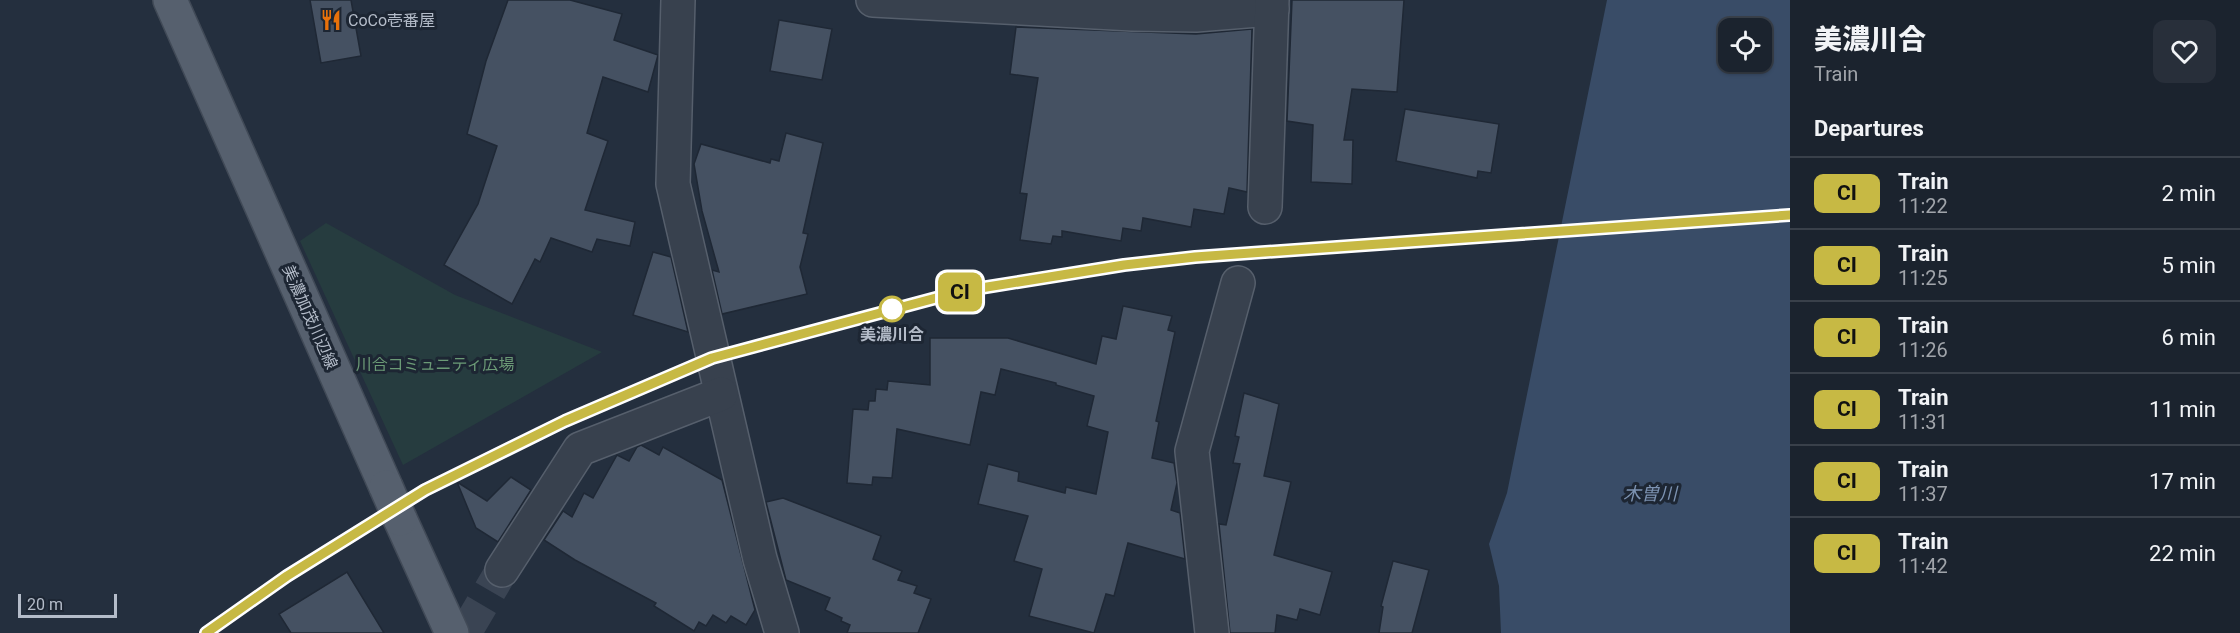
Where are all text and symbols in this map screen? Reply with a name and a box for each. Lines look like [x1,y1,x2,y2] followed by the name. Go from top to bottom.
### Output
[319,8,343,32] restaurant icon: CoCo壱番屋
[348,11,435,30] place label: CoCo壱番屋
[1718,18,1772,72] map controls
[1718,18,1772,72] button: locate
[2153,20,2216,83] button: heart
[1814,23,1926,56] text: 美濃川合
[1814,62,1858,86] text: Train
[1814,116,1924,141] text: Departures
[1898,169,1949,194] text: Train
[1837,181,1857,205] text: CI
[2161,181,2216,206] text: 2 min
[1898,194,1948,218] text: 11:22
[1898,241,1949,266] text: Train
[1837,253,1857,277] text: CI
[2161,253,2216,278] text: 5 min
[279,262,341,372] street label: 美濃加茂川辺線
[1898,266,1948,290] text: 11:25
[933,272,987,312] line badge: CI
[950,280,970,304] text: CI
[879,296,905,322] marker: 美濃川合
[1898,313,1949,338] text: Train
[860,325,924,344] place label: 美濃川合
[1837,325,1857,349] text: CI
[2161,325,2216,350] text: 6 min
[1898,338,1948,362] text: 11:26
[355,355,515,374] park label: 川合コミュニティ広場
[1898,385,1949,410] text: Train
[1837,397,1857,421] text: CI
[2149,397,2216,422] text: 11 min
[1898,410,1948,434] text: 11:31
[1898,457,1949,482] text: Train
[1837,469,1857,493] text: CI
[2149,469,2216,494] text: 17 min
[1898,482,1948,506] text: 11:37
[1623,483,1679,504] water label: 木曽川
[1898,529,1949,554] text: Train
[1837,541,1857,565] text: CI
[2149,541,2216,566] text: 22 min
[1898,554,1948,578] text: 11:42
[18,591,117,618] scale bar
[27,595,63,614] text: 20 m

